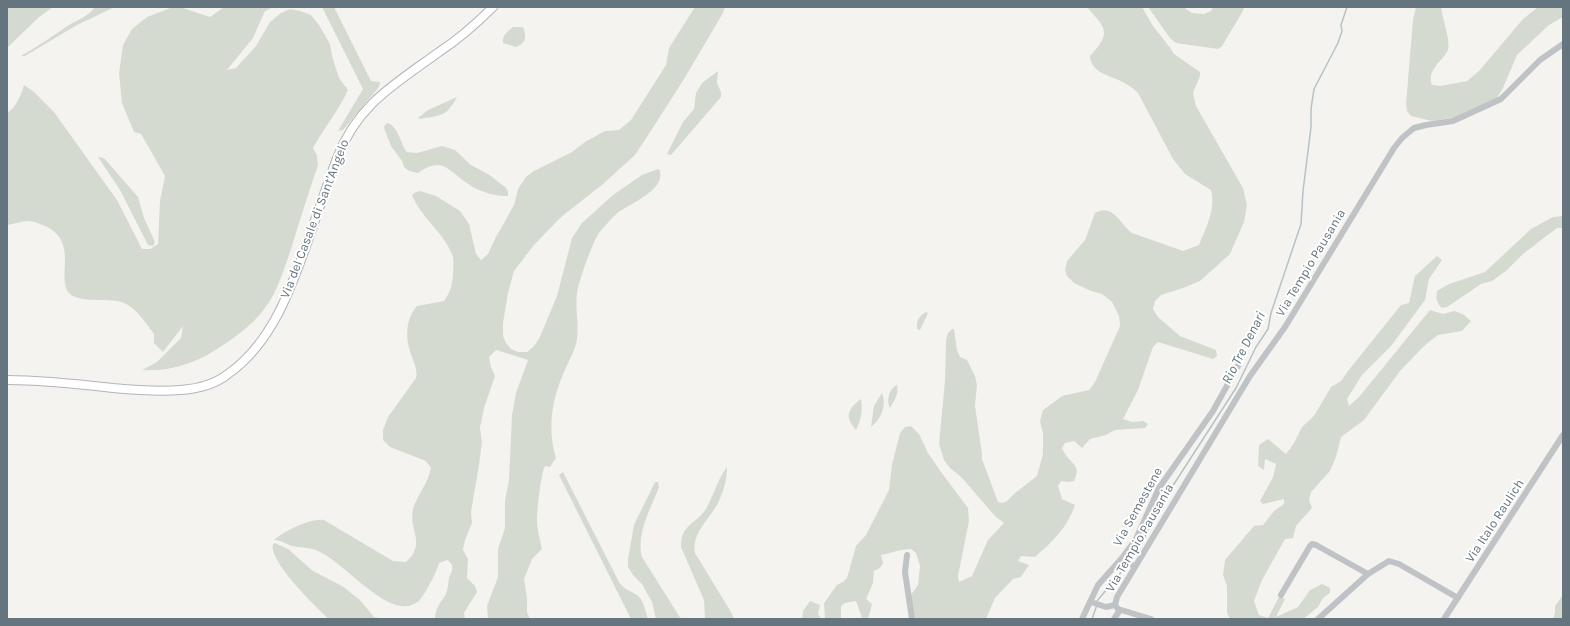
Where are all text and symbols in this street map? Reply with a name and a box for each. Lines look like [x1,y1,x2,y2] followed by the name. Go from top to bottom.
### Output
[277,137,353,301] street label: Via del Casale di Sant'Angelo
[1273,206,1349,320] street label: Via Tempio Pausania
[1219,309,1269,387] water label: Rio Tre Denari
[1110,465,1166,549] street label: Via Semestene
[1462,476,1528,566] street label: Via Italo Raulich
[1103,481,1177,595] street label: Via Tempio Pausania

